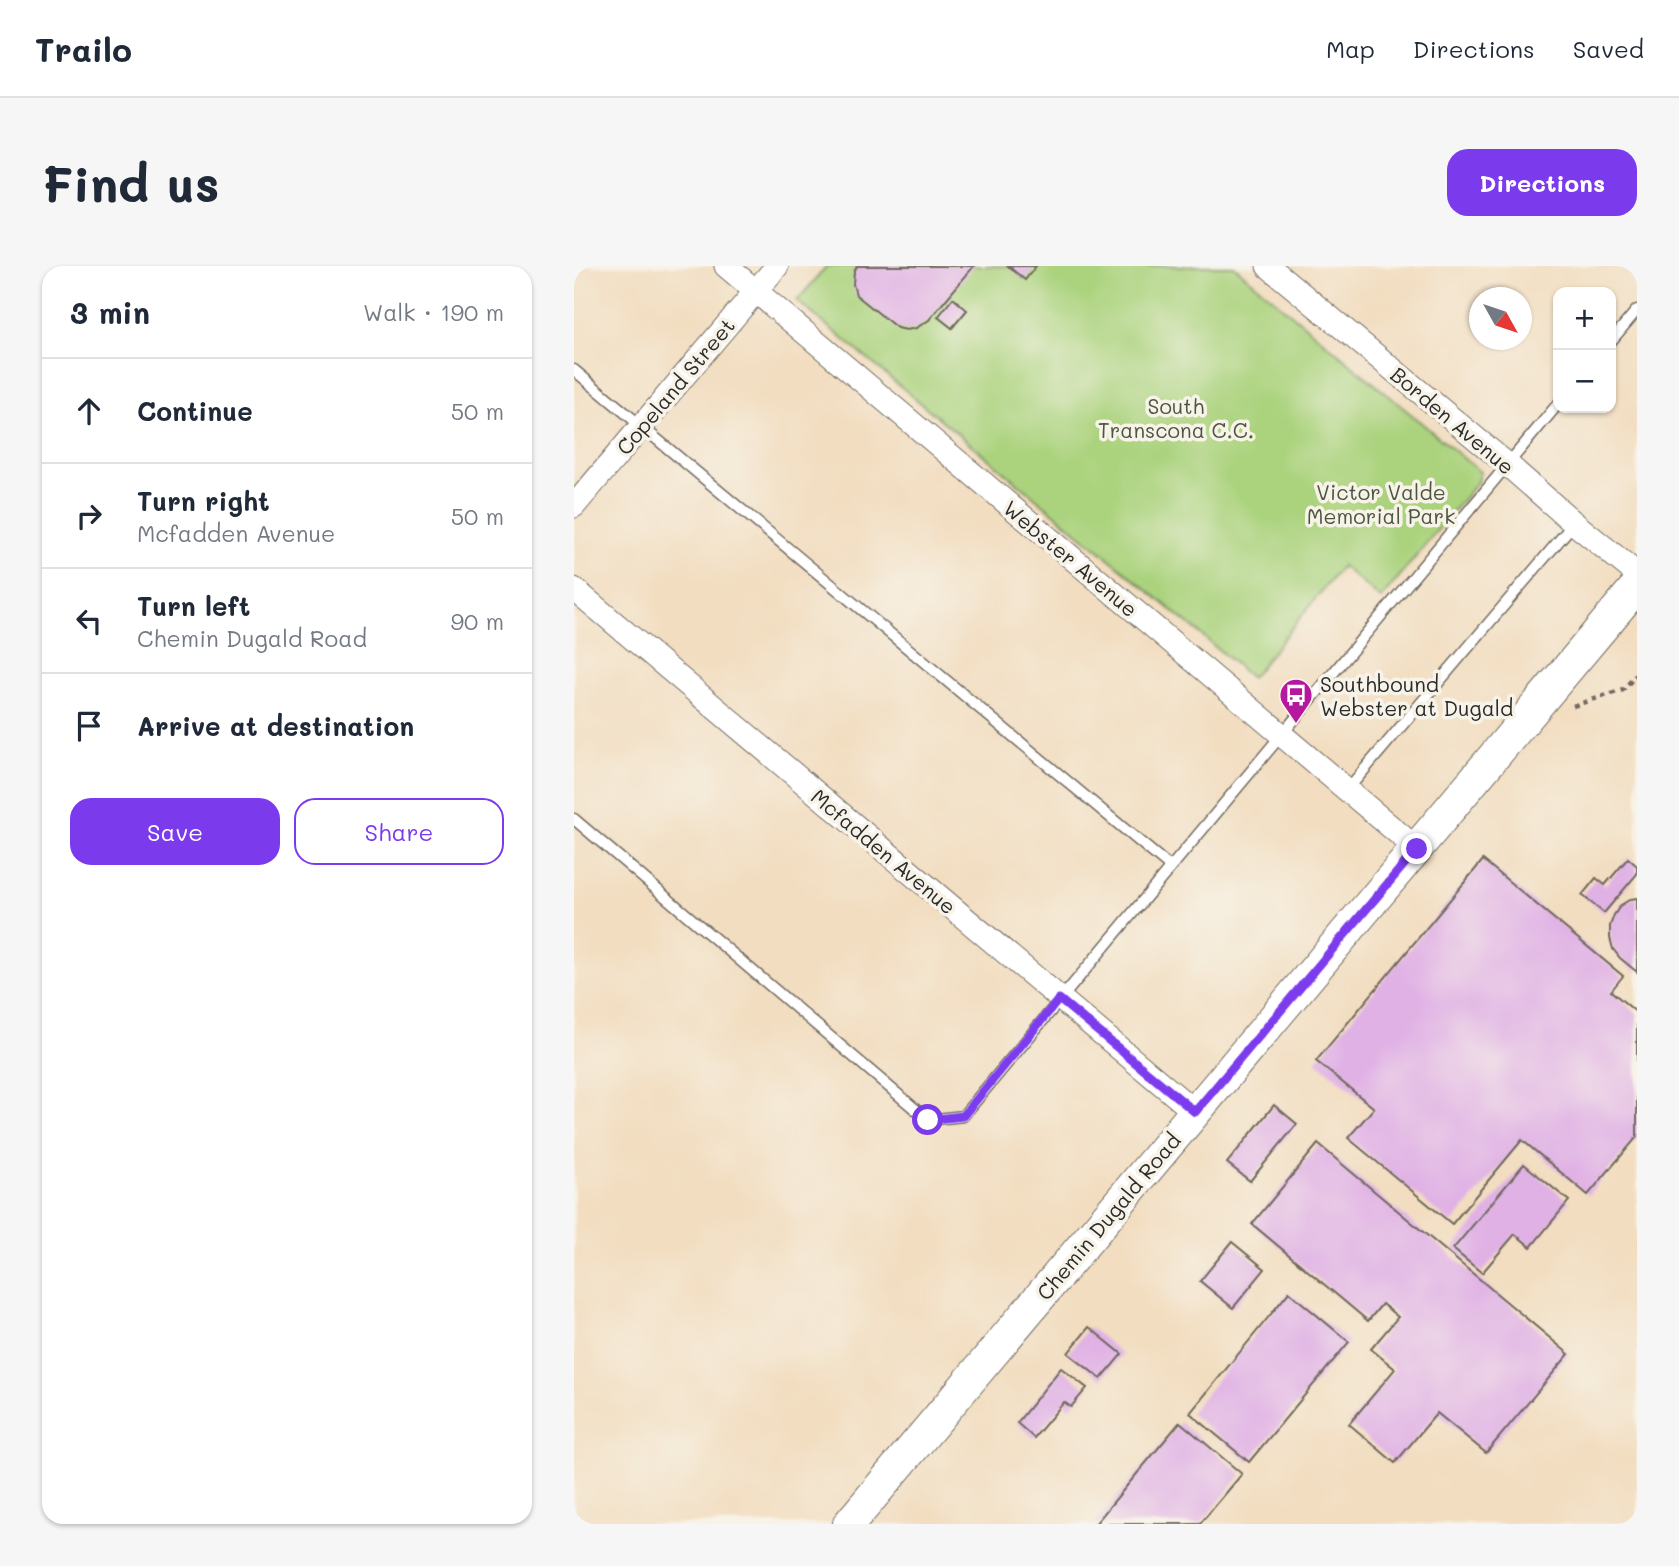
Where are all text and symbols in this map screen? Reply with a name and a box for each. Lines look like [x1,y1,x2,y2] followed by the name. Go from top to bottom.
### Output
[35,27,132,70] text: Trailo
[1326,33,1375,64] text: Map
[1413,33,1535,64] text: Directions
[1573,33,1644,64] text: Saved
[1447,149,1637,216] button: Directions
[42,151,220,214] text: Find us
[1469,287,1532,350] north arrow
[1553,287,1616,413] map controls
[1553,287,1616,350] button: +
[70,292,150,332] text: 3 min
[363,297,504,327] text: Walk · 190 m
[610,312,740,460] street label: Copeland Street
[1553,350,1616,413] button: −
[1386,360,1520,480] street label: Borden Avenue
[70,392,108,430] icon: ahead
[1098,392,1254,443] park label: South Transcona C.C.
[137,394,253,428] text: Continue
[451,396,504,426] text: 50 m
[1307,478,1455,529] park label: Victor Valde Memorial Park
[137,484,270,518] text: Turn right
[998,494,1144,622] street label: Webster Avenue
[70,497,108,535] icon: right
[451,501,504,531] text: 50 m
[137,518,335,548] text: Mcfadden Avenue
[137,589,250,623] text: Turn left
[70,602,108,640] icon: left
[451,606,504,636] text: 90 m
[137,623,367,653] text: Chemin Dugald Road
[1320,670,1513,721] place label: Southbound Webster at Dugald
[1277,676,1315,725] bus stop icon: Southbound Webster at Dugald
[70,707,108,745] icon: arrive
[137,709,414,743] text: Arrive at destination
[806,782,962,920] street label: Mcfadden Avenue
[70,798,280,865] button: Save
[294,798,504,865] button: Share
[1401,833,1432,864] route end
[912,1104,943,1135] route start
[1030,1127,1186,1305] street label: Chemin Dugald Road

